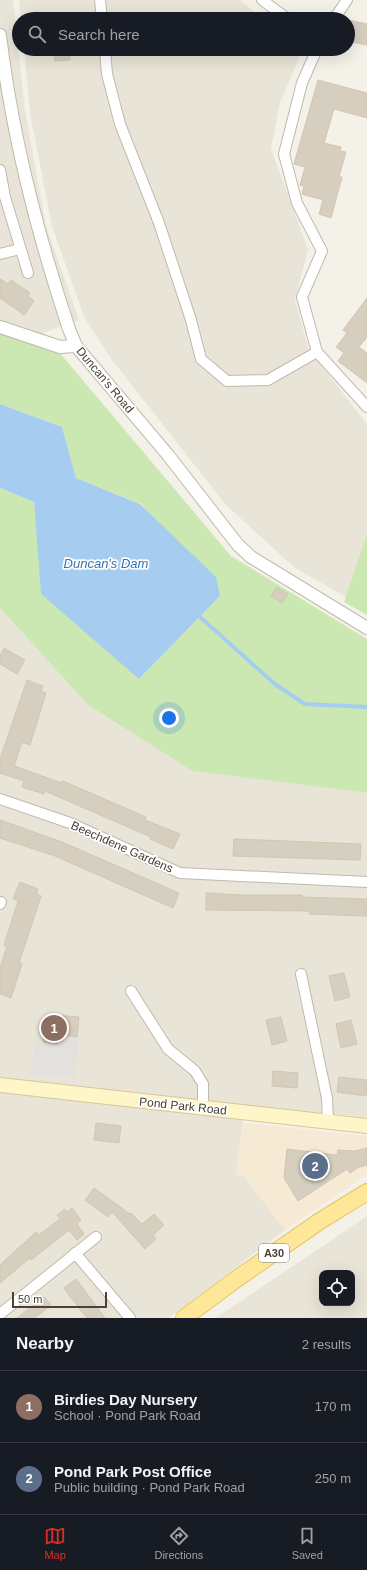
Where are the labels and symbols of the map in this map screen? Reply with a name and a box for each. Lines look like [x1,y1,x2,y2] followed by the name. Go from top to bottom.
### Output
[73,344,137,416] street label: Duncan's Road
[64,556,149,571] water label: Duncan's Dam
[159,708,179,728] your location
[69,818,175,876] street label: Beechdene Gardens
[41,1013,67,1043] pin: 1
[138,1094,228,1118] street label: Pond Park Road
[302,1151,328,1181] pin: 2
[259,1244,289,1262] road number: A30
[12,1290,107,1309] scale bar

